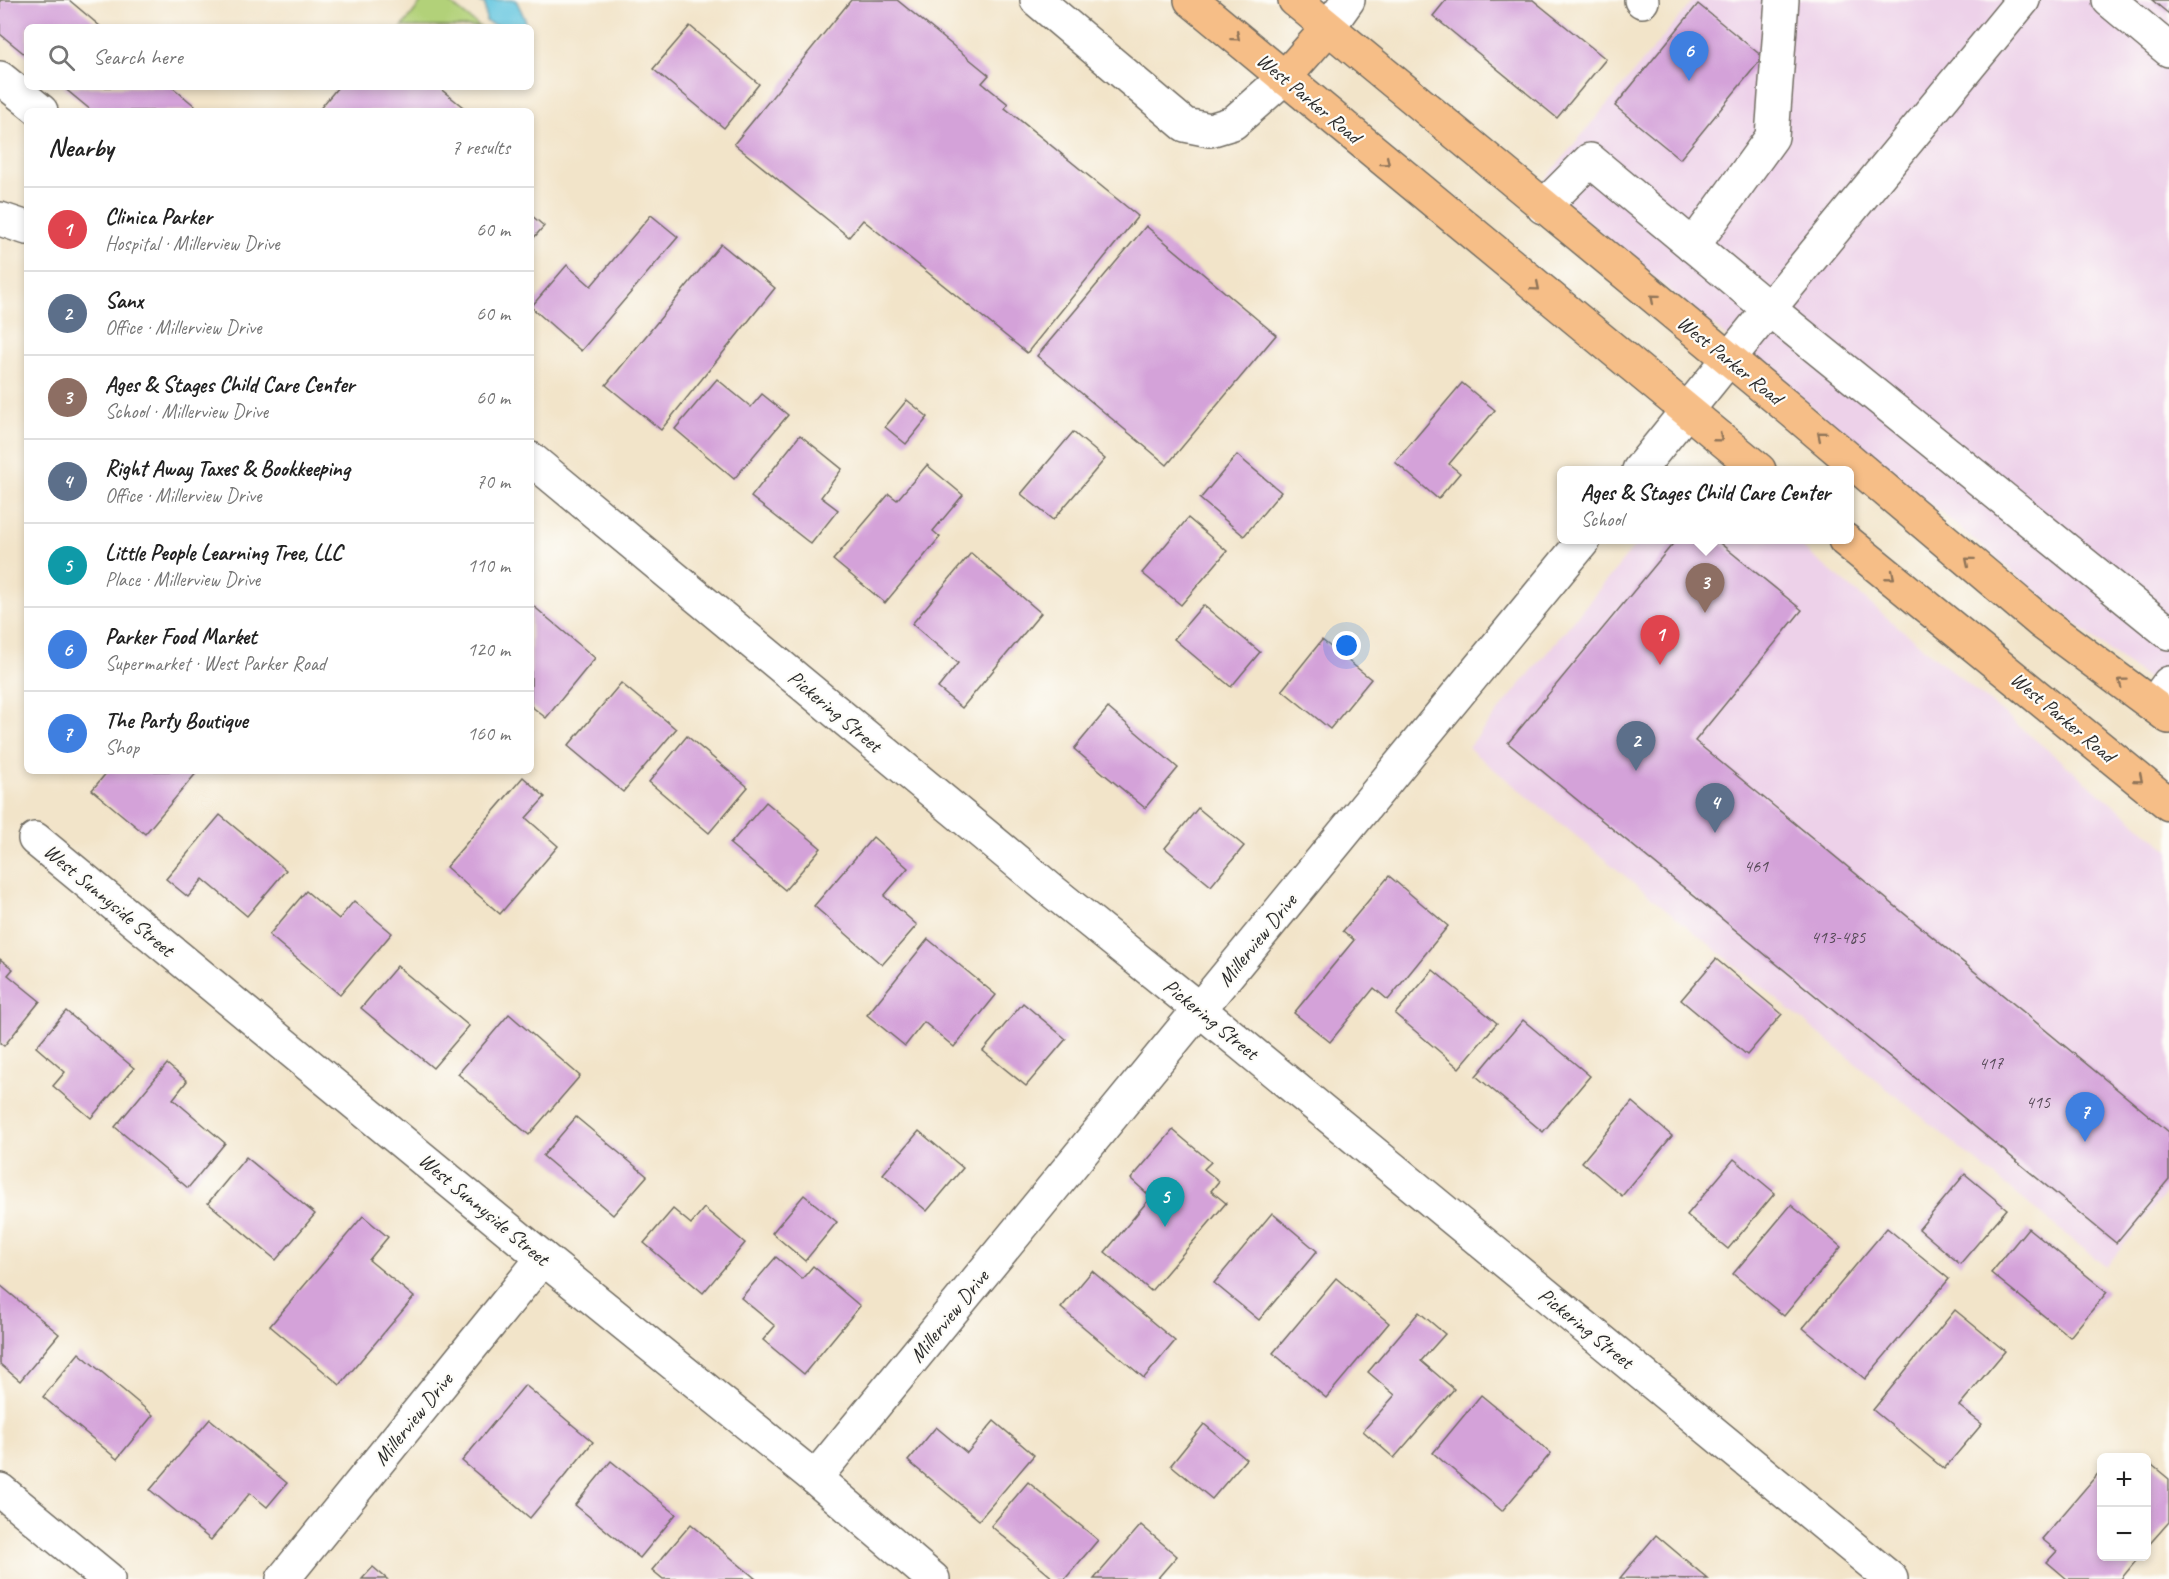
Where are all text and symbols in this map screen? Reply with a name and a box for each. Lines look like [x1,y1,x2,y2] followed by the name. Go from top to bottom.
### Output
[24,24,534,90] search box
[1229,30,1240,41] one-way arrow
[1670,32,1708,81] pin: 6
[45,41,78,74] icon: search
[93,43,183,71] text: Search here
[1252,47,1369,151] street label: West Parker Road
[48,131,113,164] text: Nearby
[451,135,510,160] text: 7 results
[1379,155,1390,166] one-way arrow
[105,203,212,231] text: Clinica Parker
[63,217,72,242] text: 1
[476,217,510,242] text: 60 m
[105,231,280,256] text: Hospital · Millerview Drive
[1529,279,1540,290] one-way arrow
[105,287,143,315] text: Sanx
[1650,294,1661,305] one-way arrow
[63,301,72,326] text: 2
[476,301,510,326] text: 60 m
[1672,310,1790,412] street label: West Parker Road
[105,315,261,340] text: Office · Millerview Drive
[105,371,354,399] text: Ages & Stages Child Care Center
[63,385,72,410] text: 3
[476,385,510,410] text: 60 m
[105,399,268,424] text: School · Millerview Drive
[1712,430,1723,441] one-way arrow
[1817,431,1828,442] one-way arrow
[105,455,350,483] text: Right Away Taxes & Bookkeeping
[1557,466,1854,544] popup
[63,469,72,494] text: 4
[476,469,510,494] text: 70 m
[1581,479,1830,507] text: Ages & Stages Child Care Center
[105,483,261,508] text: Office · Millerview Drive
[1581,507,1624,532] text: School
[105,539,342,567] text: Little People Learning Tree, LLC
[63,553,72,578] text: 5
[467,553,510,578] text: 110 m
[1965,557,1976,568] one-way arrow
[1686,564,1724,613] pin: 3
[105,567,260,592] text: Place · Millerview Drive
[1884,569,1895,580] one-way arrow
[1640,616,1680,665] pin: 1
[105,623,257,651] text: Parker Food Market
[1332,631,1361,660] your location
[63,637,72,662] text: 6
[467,637,510,662] text: 120 m
[105,651,326,676] text: Supermarket · West Parker Road
[783,664,889,759] street label: Pickering Street
[2006,666,2123,770] street label: West Parker Road
[2118,679,2129,690] one-way arrow
[105,707,248,735] text: The Party Boutique
[63,721,72,746] text: 7
[467,721,510,746] text: 160 m
[1616,722,1656,771] pin: 2
[105,735,139,760] text: Shop
[2133,772,2144,783] one-way arrow
[1696,784,1734,833] pin: 4
[39,838,181,963] street label: West Sunnyside Street
[1744,855,1769,877] house number: 461
[1212,887,1303,992] street label: Millerview Drive
[1811,926,1866,948] house number: 413-485
[1158,973,1265,1066] street label: Pickering Street
[1979,1052,2004,1074] house number: 417
[2026,1091,2051,1113] house number: 415
[2066,1092,2104,1142] pin: 7
[414,1147,556,1272] street label: West Sunnyside Street
[1146,1178,1184,1227] pin: 5
[904,1263,995,1368] street label: Millerview Drive
[1533,1282,1640,1375] street label: Pickering Street
[368,1366,459,1471] street label: Millerview Drive
[2097,1453,2151,1561] map controls
[2097,1453,2151,1507] button: +
[2097,1507,2151,1561] button: −

